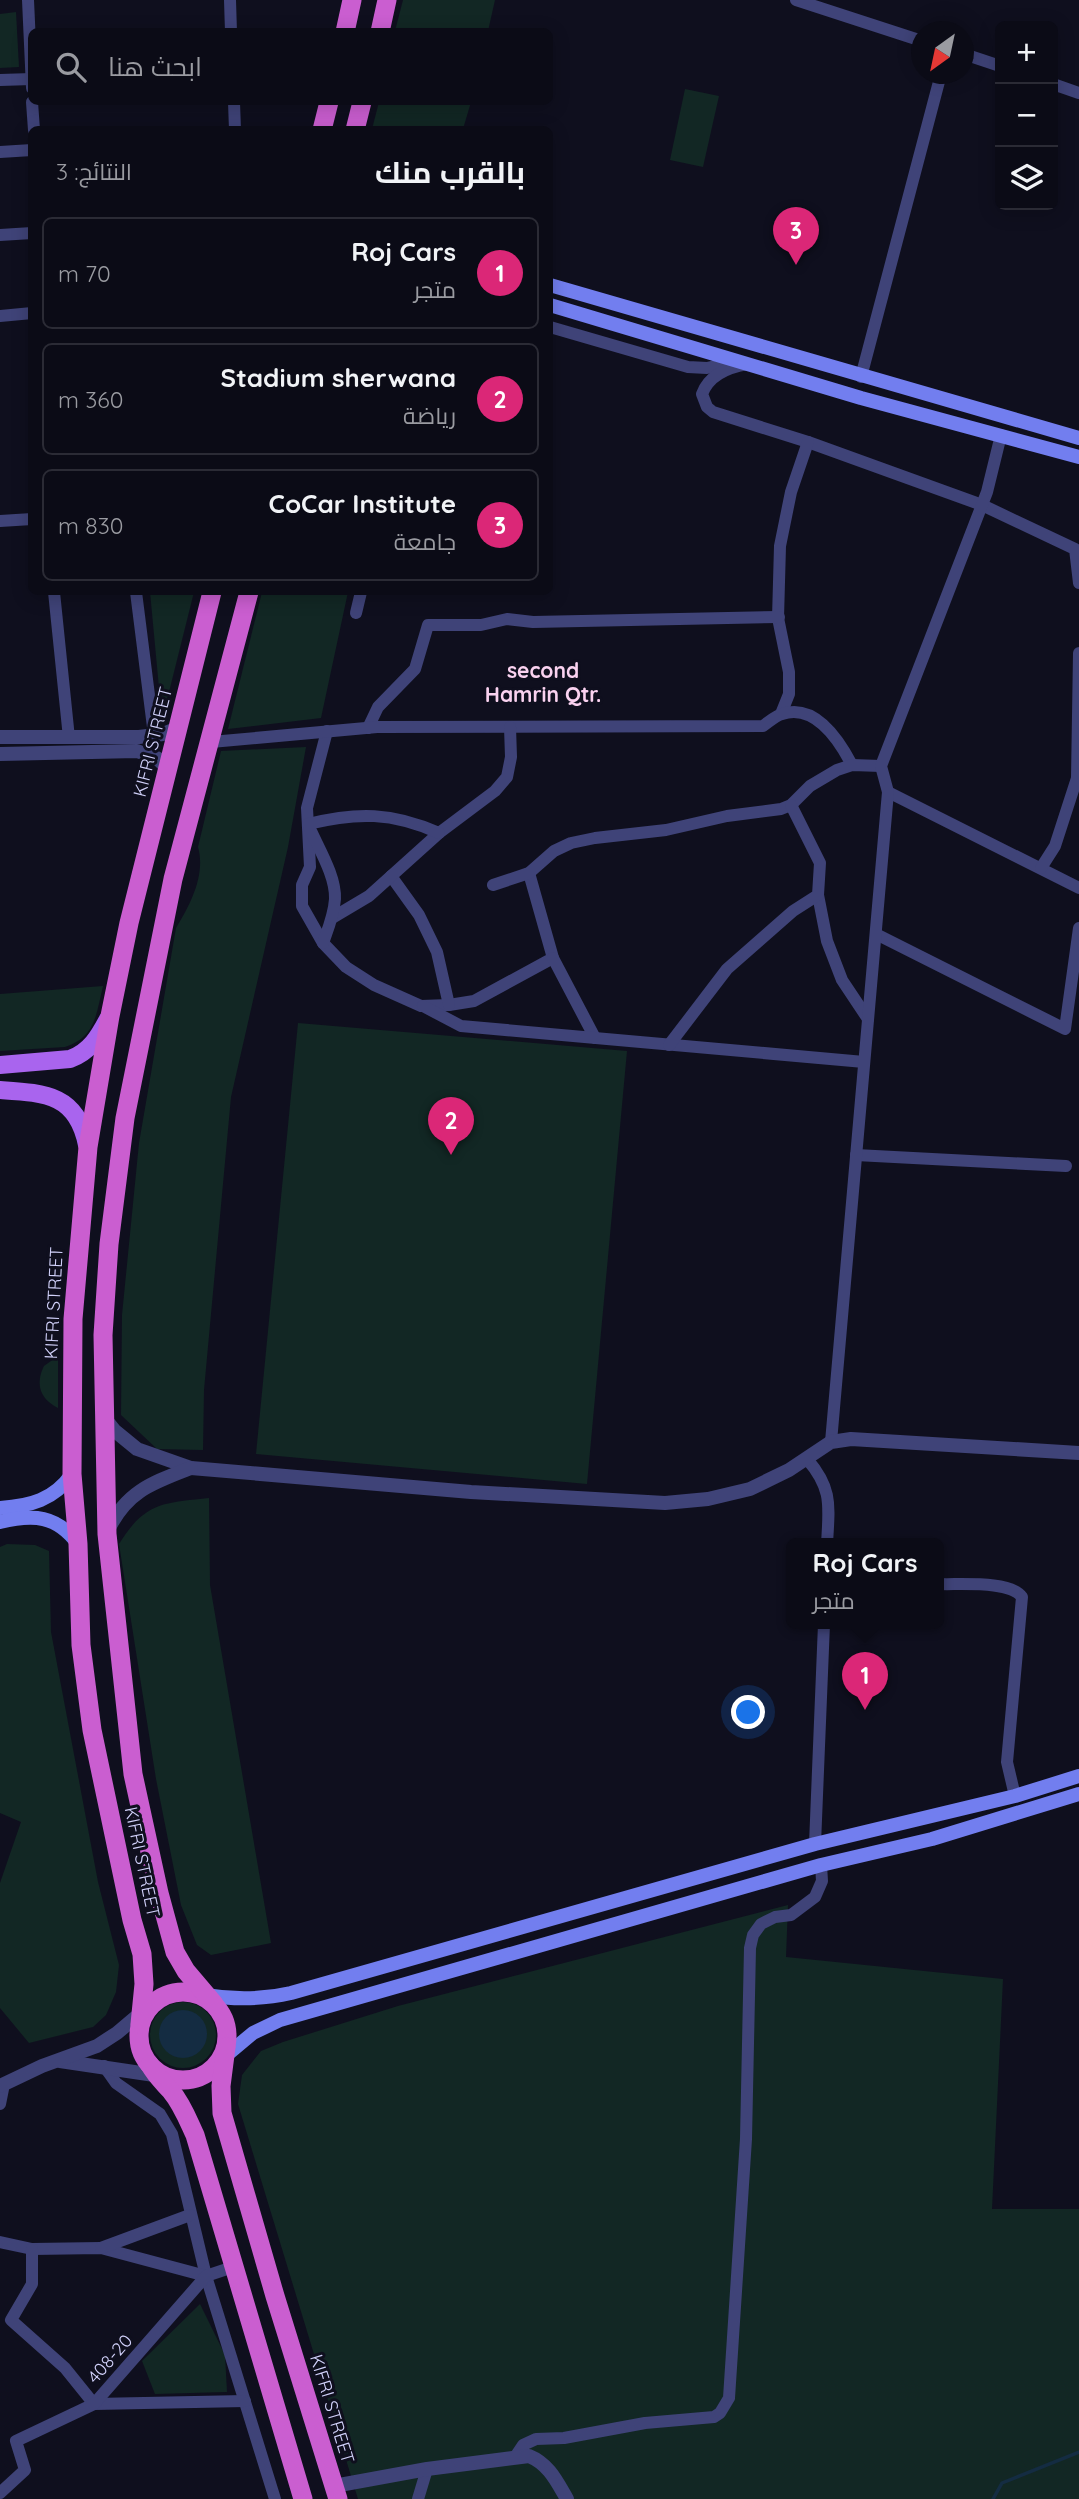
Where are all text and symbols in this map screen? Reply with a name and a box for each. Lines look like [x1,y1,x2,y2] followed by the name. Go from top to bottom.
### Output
[911,21,974,84] north arrow
[995,21,1058,210] map controls
[995,21,1058,84] button: +
[28,28,553,105] search box
[52,48,90,86] icon: search
[108,50,202,83] text: ابحث هنا
[995,84,1058,147] button: −
[995,147,1058,210] button: layers
[375,153,525,191] text: بالقرب منك
[56,157,132,186] text: النتائج: 3
[773,207,819,265] pin: 3
[351,235,456,268] text: Roj Cars
[58,259,111,288] text: 70 m
[496,259,504,288] text: 1
[414,275,456,304] text: متجر
[221,361,456,394] text: Stadium sherwana
[58,385,123,414] text: 360 m
[493,385,507,414] text: 2
[403,401,456,430] text: رياضة
[269,487,456,520] text: CoCar Institute
[58,511,123,540] text: 830 m
[494,511,506,540] text: 3
[394,527,456,556] text: جامعة
[485,657,601,707] district label: second Hamrin Qtr.
[128,684,177,799] street label: KIFRI STREET
[428,1097,474,1155] pin: 2
[39,1246,68,1360] street label: KIFRI STREET
[786,1538,944,1629] popup
[813,1546,917,1579] text: Roj Cars
[813,1586,855,1615] text: متجر
[842,1652,888,1710] pin: 1
[731,1695,765,1729] your location
[120,1804,165,1920] street label: KIFRI STREET
[82,2329,137,2388] street label: 408-20
[305,2352,360,2466] street label: KIFRI STREET

